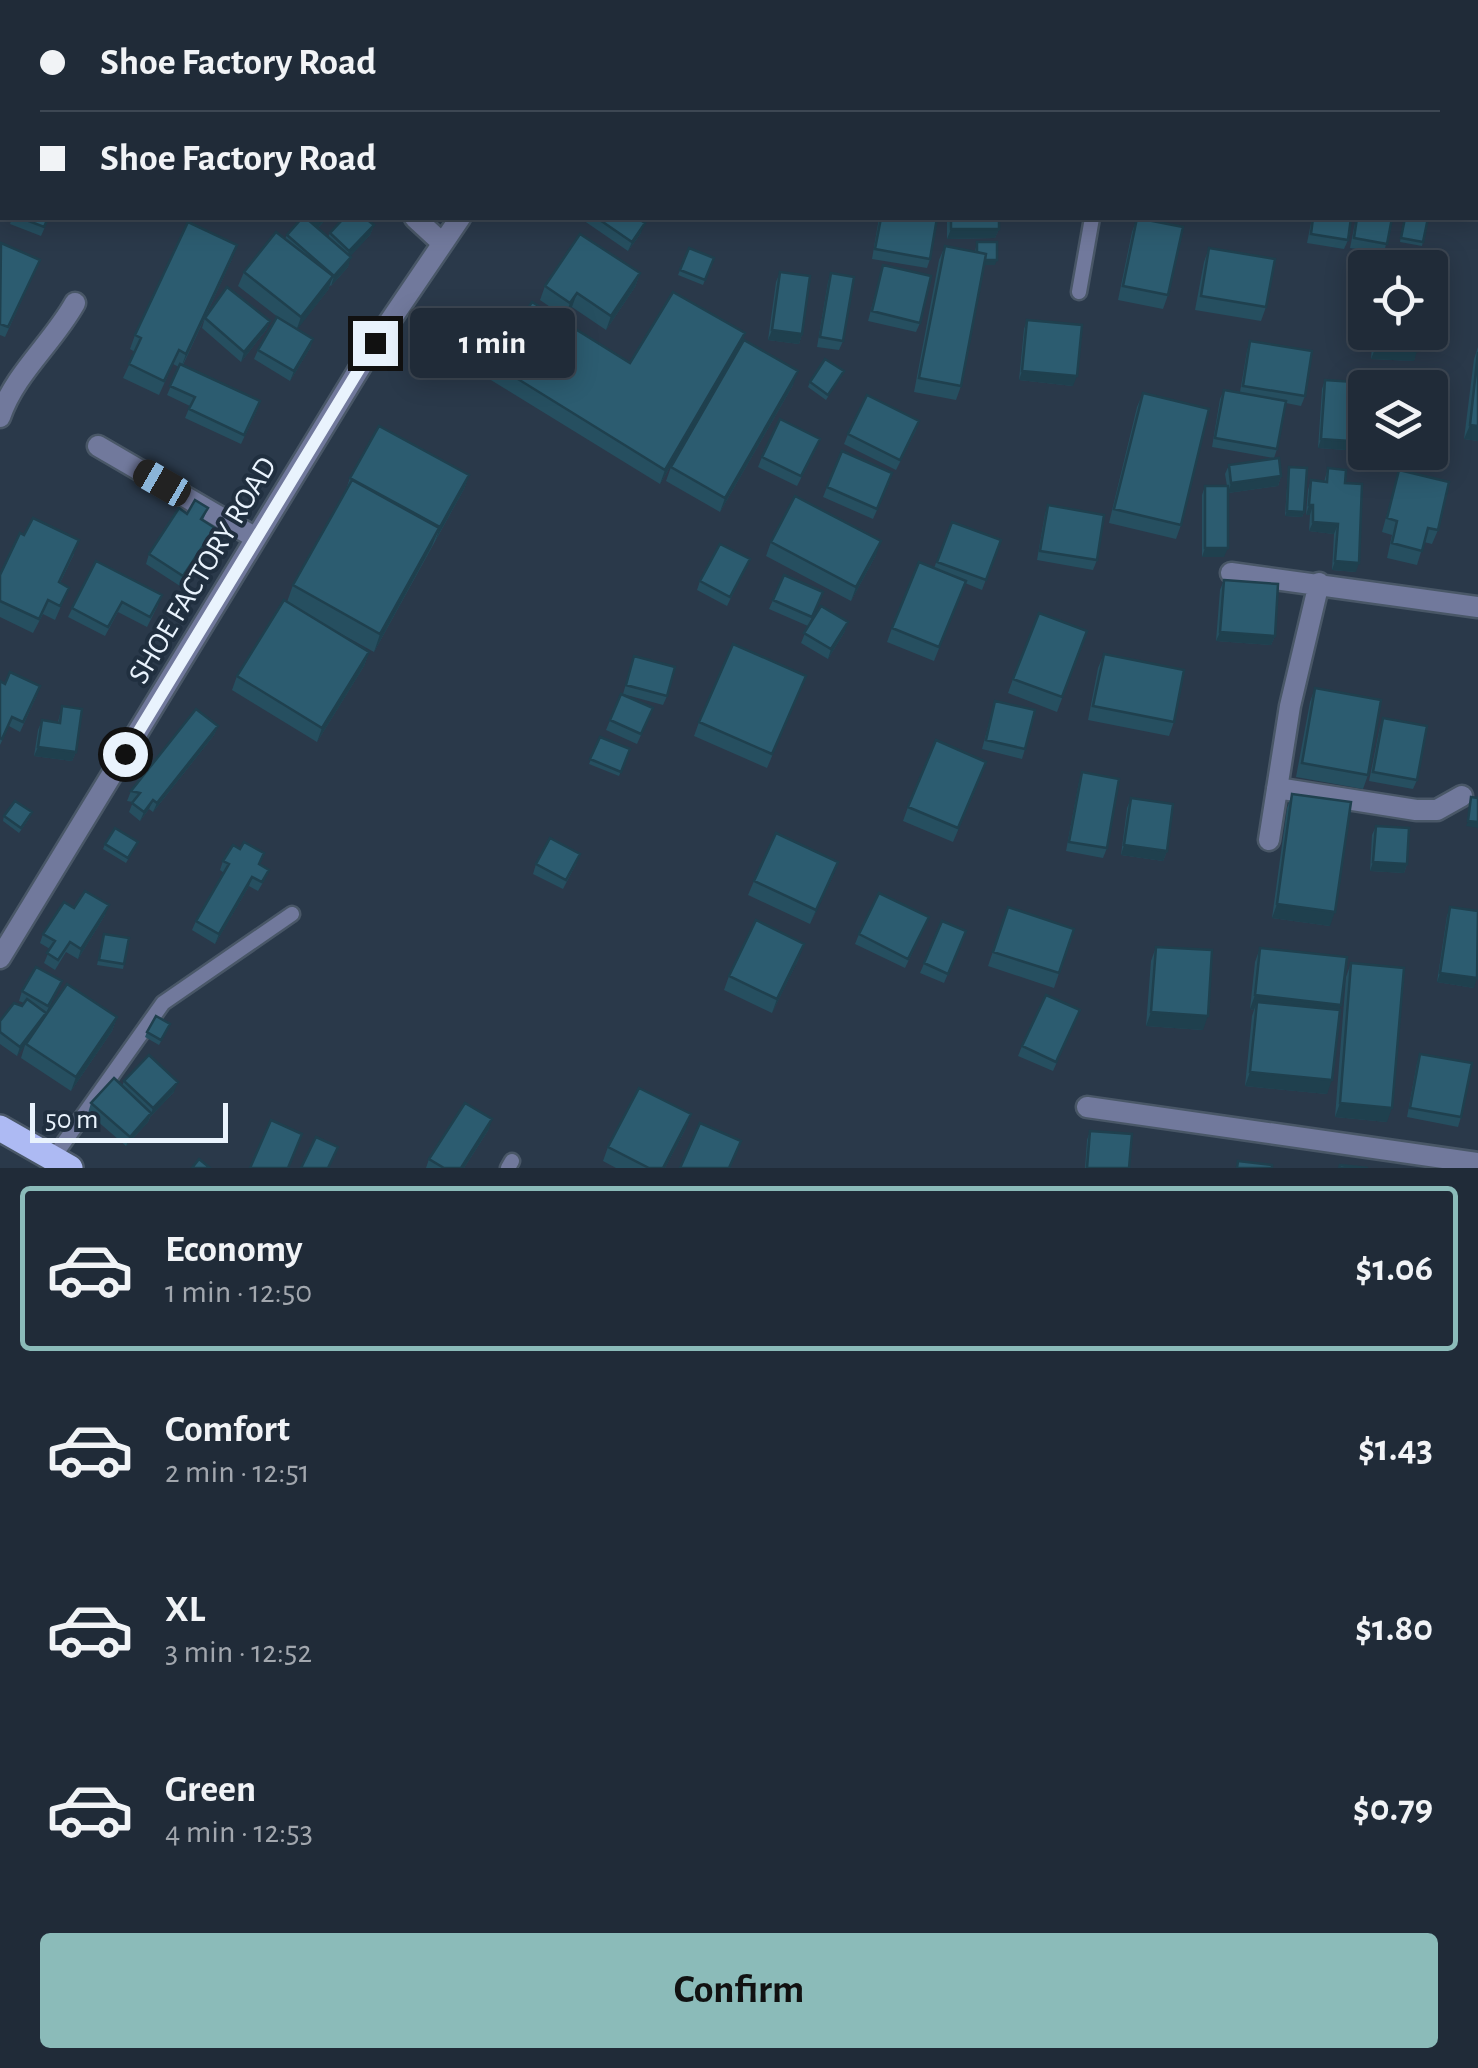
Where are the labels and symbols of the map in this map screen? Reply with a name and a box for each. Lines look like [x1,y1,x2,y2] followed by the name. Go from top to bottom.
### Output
[410,308,575,378] callout: 1 min
[353,321,398,366] route end
[123,452,282,689] street label: SHOE FACTORY ROAD
[129,455,195,511] car
[103,732,148,777] route start
[30,1098,228,1142] scale bar

